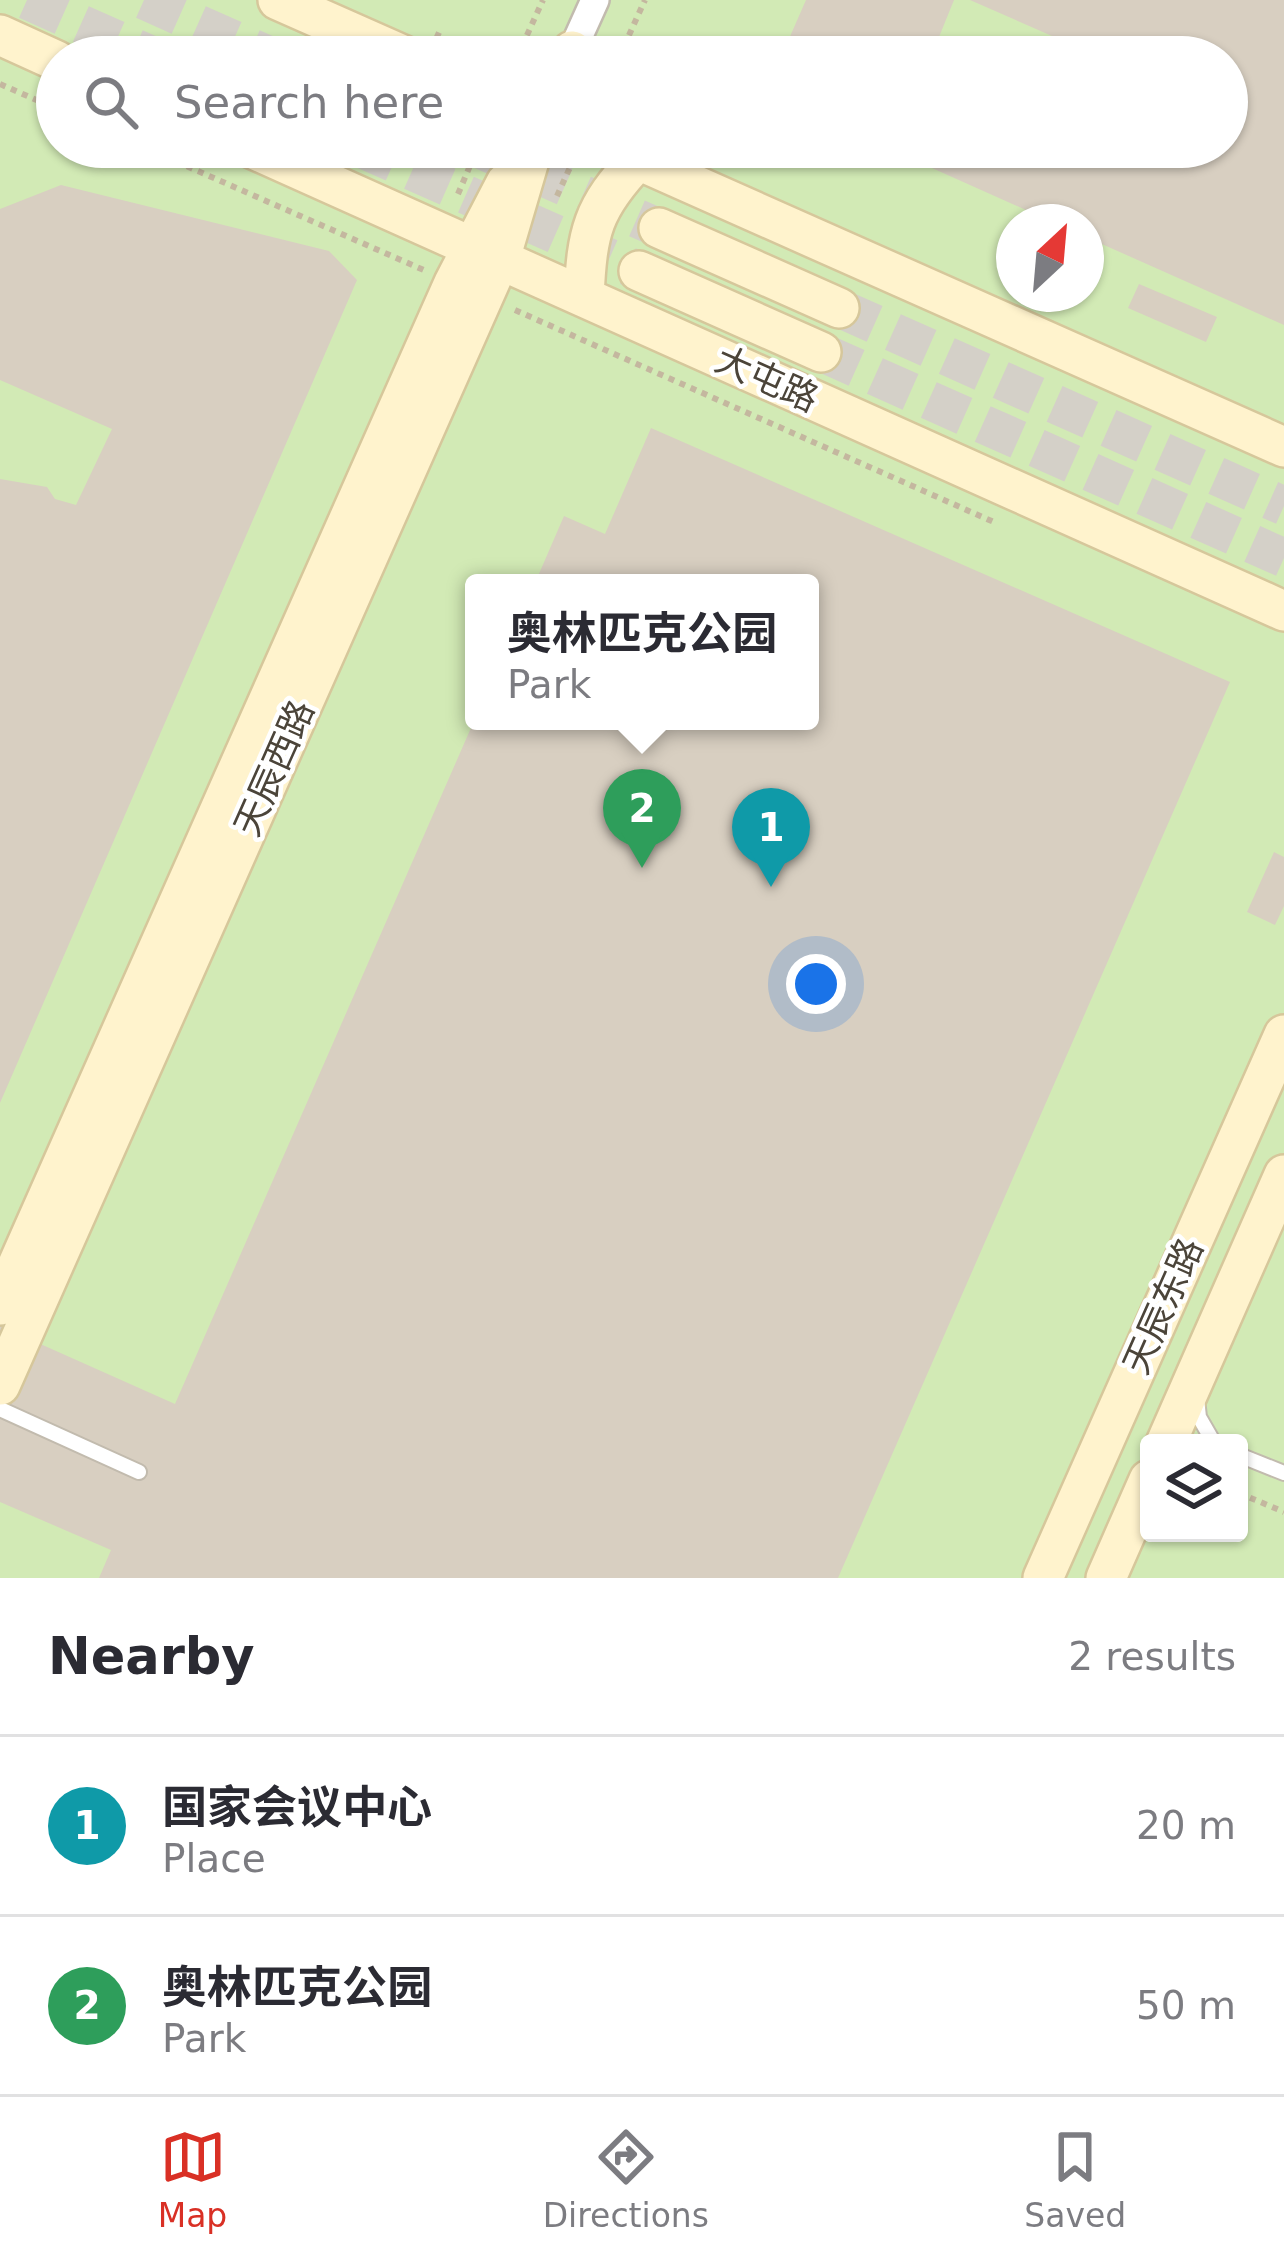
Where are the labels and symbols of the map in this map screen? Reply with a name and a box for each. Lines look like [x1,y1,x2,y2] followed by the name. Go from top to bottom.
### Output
[996,204,1104,312] north arrow
[709,338,825,420] street label: 大屯路
[226,694,322,842] street label: 天辰西路
[603,769,681,868] pin: 2
[732,788,810,887] pin: 1
[786,954,846,1014] your location
[1115,1232,1211,1380] street label: 天辰东路

